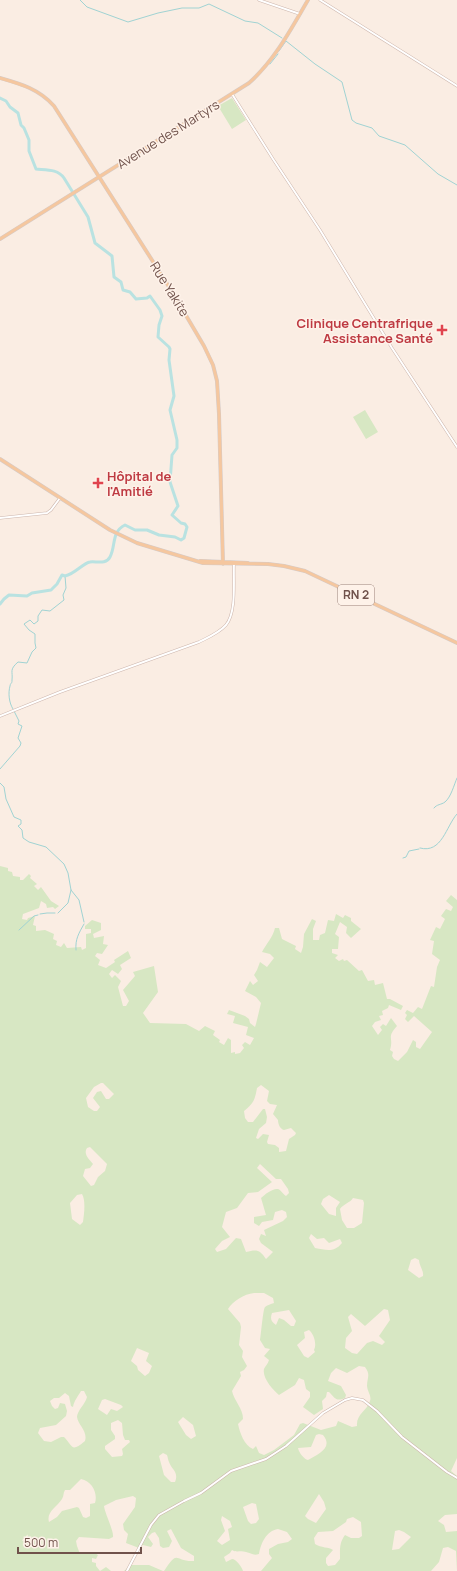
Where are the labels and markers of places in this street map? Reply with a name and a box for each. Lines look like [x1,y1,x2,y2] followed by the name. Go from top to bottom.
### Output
[297,314,433,347] place label: Clinique Centrafrique Assistance Santé
[436,324,448,336] marker: Clinique Centrafrique Assistance Santé
[107,467,171,500] place label: Hôpital de l'Amitié
[92,477,104,489] marker: Hôpital de l'Amitié

